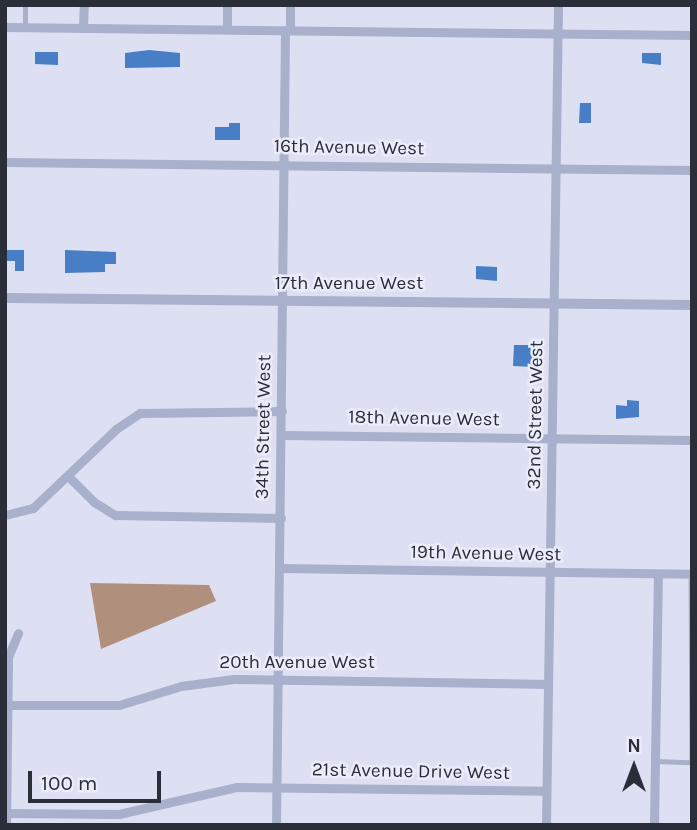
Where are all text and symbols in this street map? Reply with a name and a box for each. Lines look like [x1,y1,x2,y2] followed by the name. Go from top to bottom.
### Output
[274,135,424,161] street label: 16th Avenue West
[275,273,423,295] street label: 17th Avenue West
[523,340,549,490] street label: 32nd Street West
[251,354,277,500] street label: 34th Street West
[348,406,500,432] street label: 18th Avenue West
[410,541,562,567] street label: 19th Avenue West
[219,652,375,674] street label: 20th Avenue West
[599,732,669,802] north arrow
[627,735,641,757] text: N
[32,756,164,800] scale bar
[312,759,510,785] street label: 21st Avenue Drive West
[41,771,98,795] text: 100 m

